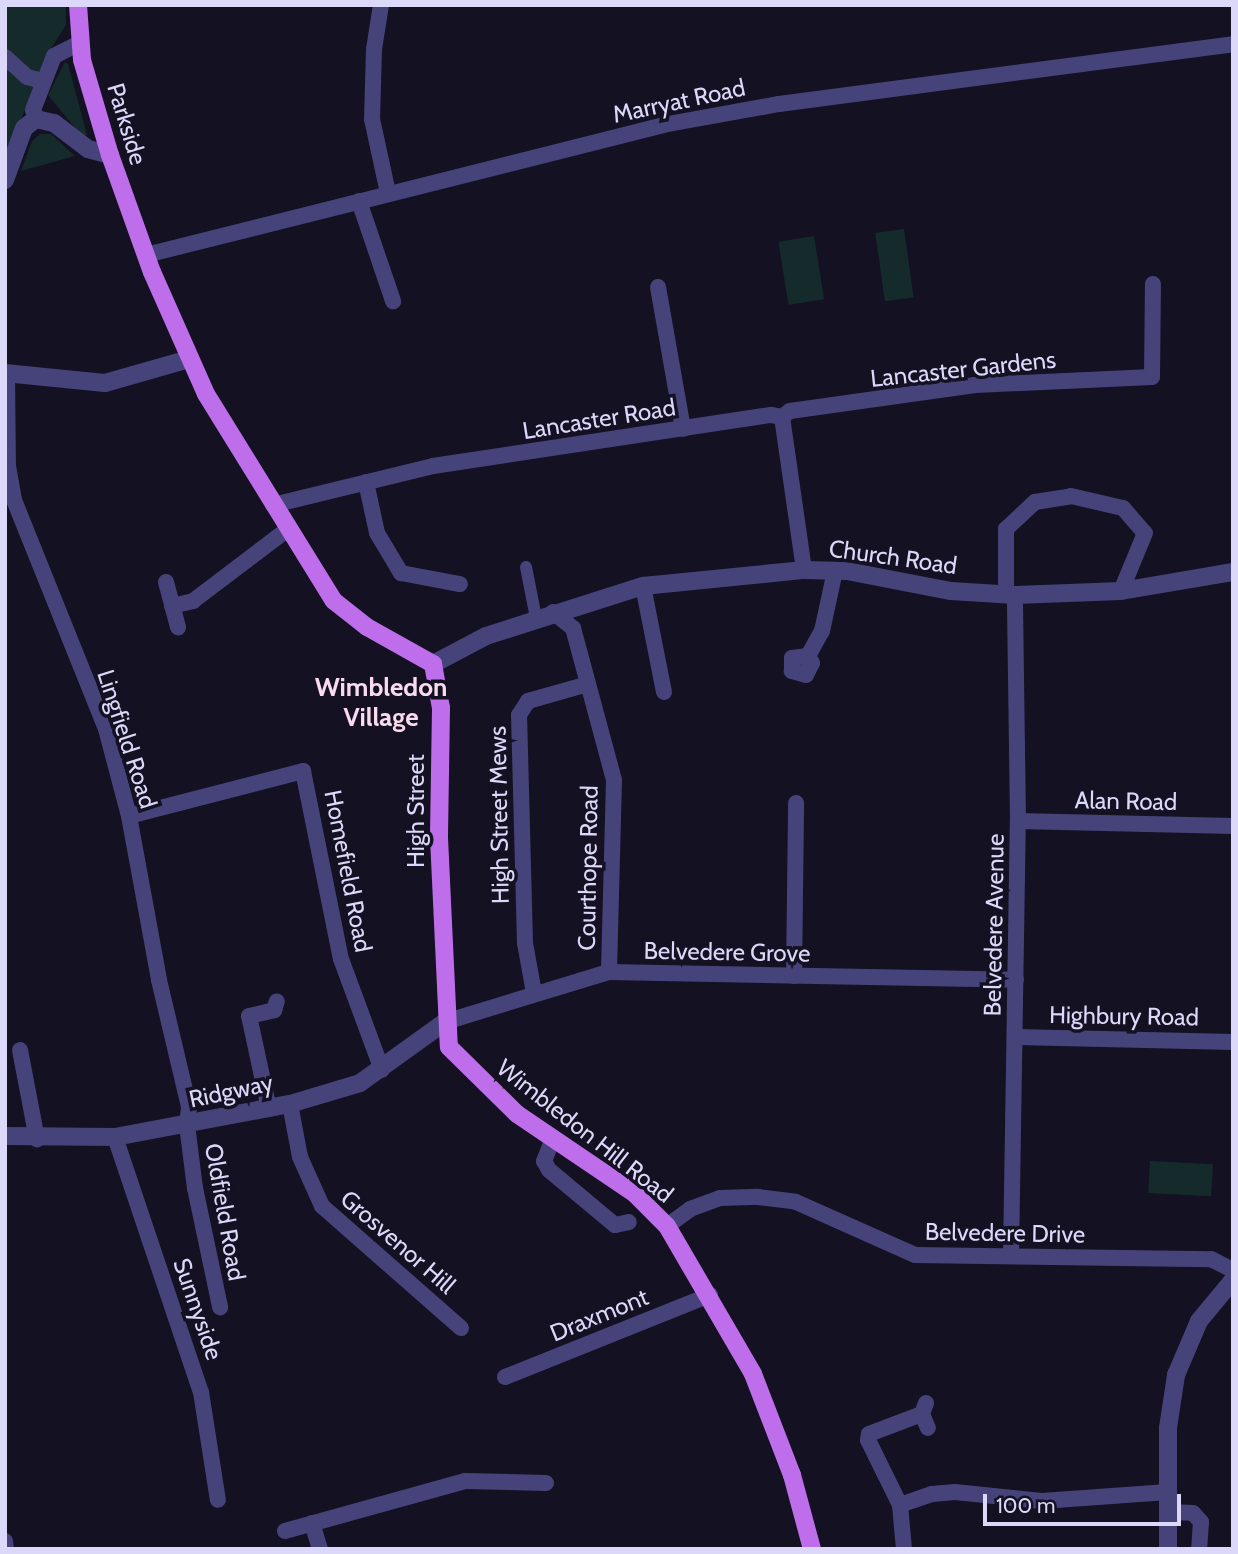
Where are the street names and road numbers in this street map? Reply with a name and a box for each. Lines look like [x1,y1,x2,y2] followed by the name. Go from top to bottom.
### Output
[610,73,748,129] street label: Marryat Road
[101,80,153,168] street label: Parkside
[869,345,1057,393] street label: Lancaster Gardens
[520,393,678,445] street label: Lancaster Road
[827,534,959,580] street label: Church Road
[91,666,163,812] street label: Lingfield Road
[483,726,515,904] street label: High Street Mews
[402,754,430,868] street label: High Street
[572,785,604,951] street label: Courthope Road
[1074,786,1178,816] street label: Alan Road
[318,787,378,955] street label: Homefield Road
[978,833,1010,1017] street label: Belvedere Avenue
[643,936,811,968] street label: Belvedere Grove
[1049,1000,1199,1032] street label: Highbury Road
[491,1053,679,1209] street label: Wimbledon Hill Road
[186,1068,276,1114] street label: Ridgway
[199,1141,251,1283] street label: Oldfield Road
[335,1184,461,1300] street label: Grosvenor Hill
[925,1217,1085,1249] street label: Belvedere Drive
[167,1254,229,1364] street label: Sunnyside
[546,1282,652,1348] street label: Draxmont

